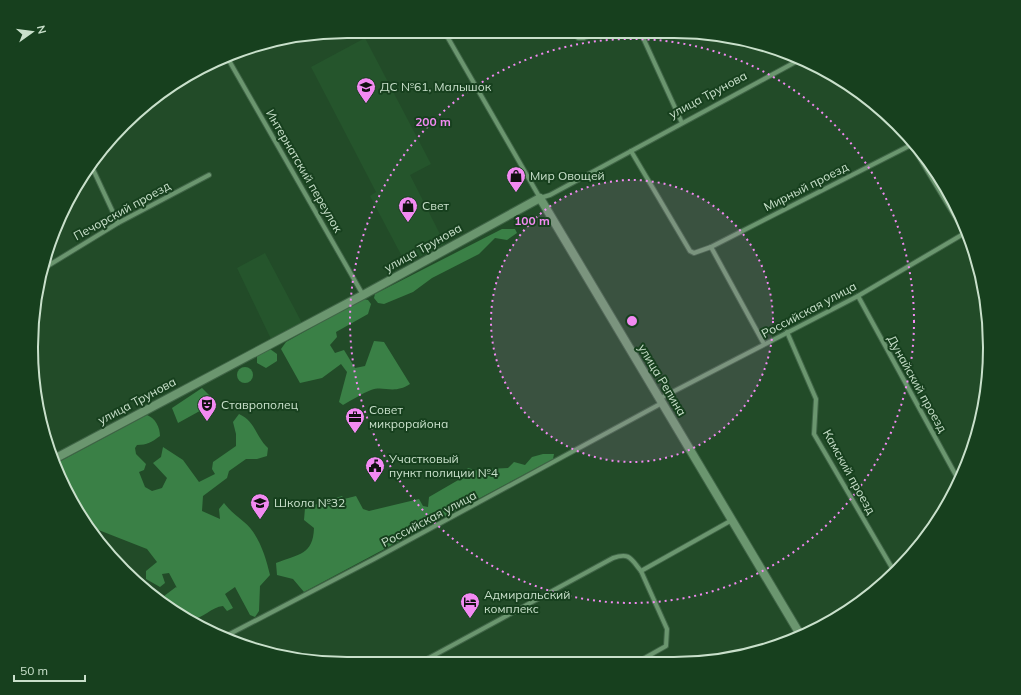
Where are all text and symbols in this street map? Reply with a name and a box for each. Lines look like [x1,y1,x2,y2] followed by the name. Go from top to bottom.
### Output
[12,12,52,52] north arrow
[34,24,50,35] text: N
[666,68,749,121] street label: улица Трунова
[355,76,377,104] school or university icon: ДС №61, Малышок
[380,79,492,94] place label: ДС №61, Малышок
[263,107,346,235] street label: Интернатский переулок
[415,114,451,129] text: 200 m
[761,159,850,214] street label: Мирный проезд
[505,165,527,193] shop icon: Мир Овощей
[530,168,605,183] place label: Мир Овощей
[71,178,173,243] street label: Печорский проезд
[397,195,419,223] shop icon: Свет
[422,198,450,213] place label: Свет
[514,213,550,228] text: 100 m
[381,220,464,275] street label: улица Трунова
[759,278,859,341] street label: Российская улица
[625,314,639,328] centre of rings
[884,332,950,435] street label: Дунайский проезд
[635,341,690,418] street label: улица Репина
[95,374,178,427] street label: улица Трунова
[196,394,218,422] theatre icon: Ставрополец
[221,397,298,412] place label: Ставрополец
[369,402,448,431] place label: Совет микрорайона
[344,406,366,434] office icon: Совет микрорайона
[820,427,879,517] street label: Камский проезд
[388,451,498,480] place label: Участковый пункт полиции №4
[364,455,386,483] public building icon: Участковый пункт полиции №4
[379,487,479,550] street label: Российская улица
[249,492,271,520] school or university icon: Школа №32
[274,495,345,510] place label: Школа №32
[484,587,570,616] place label: Адмиральский комплекс
[459,591,481,619] hotel icon: Адмиральский комплекс
[14,657,85,683] scale bar
[20,663,48,678] text: 50 m

